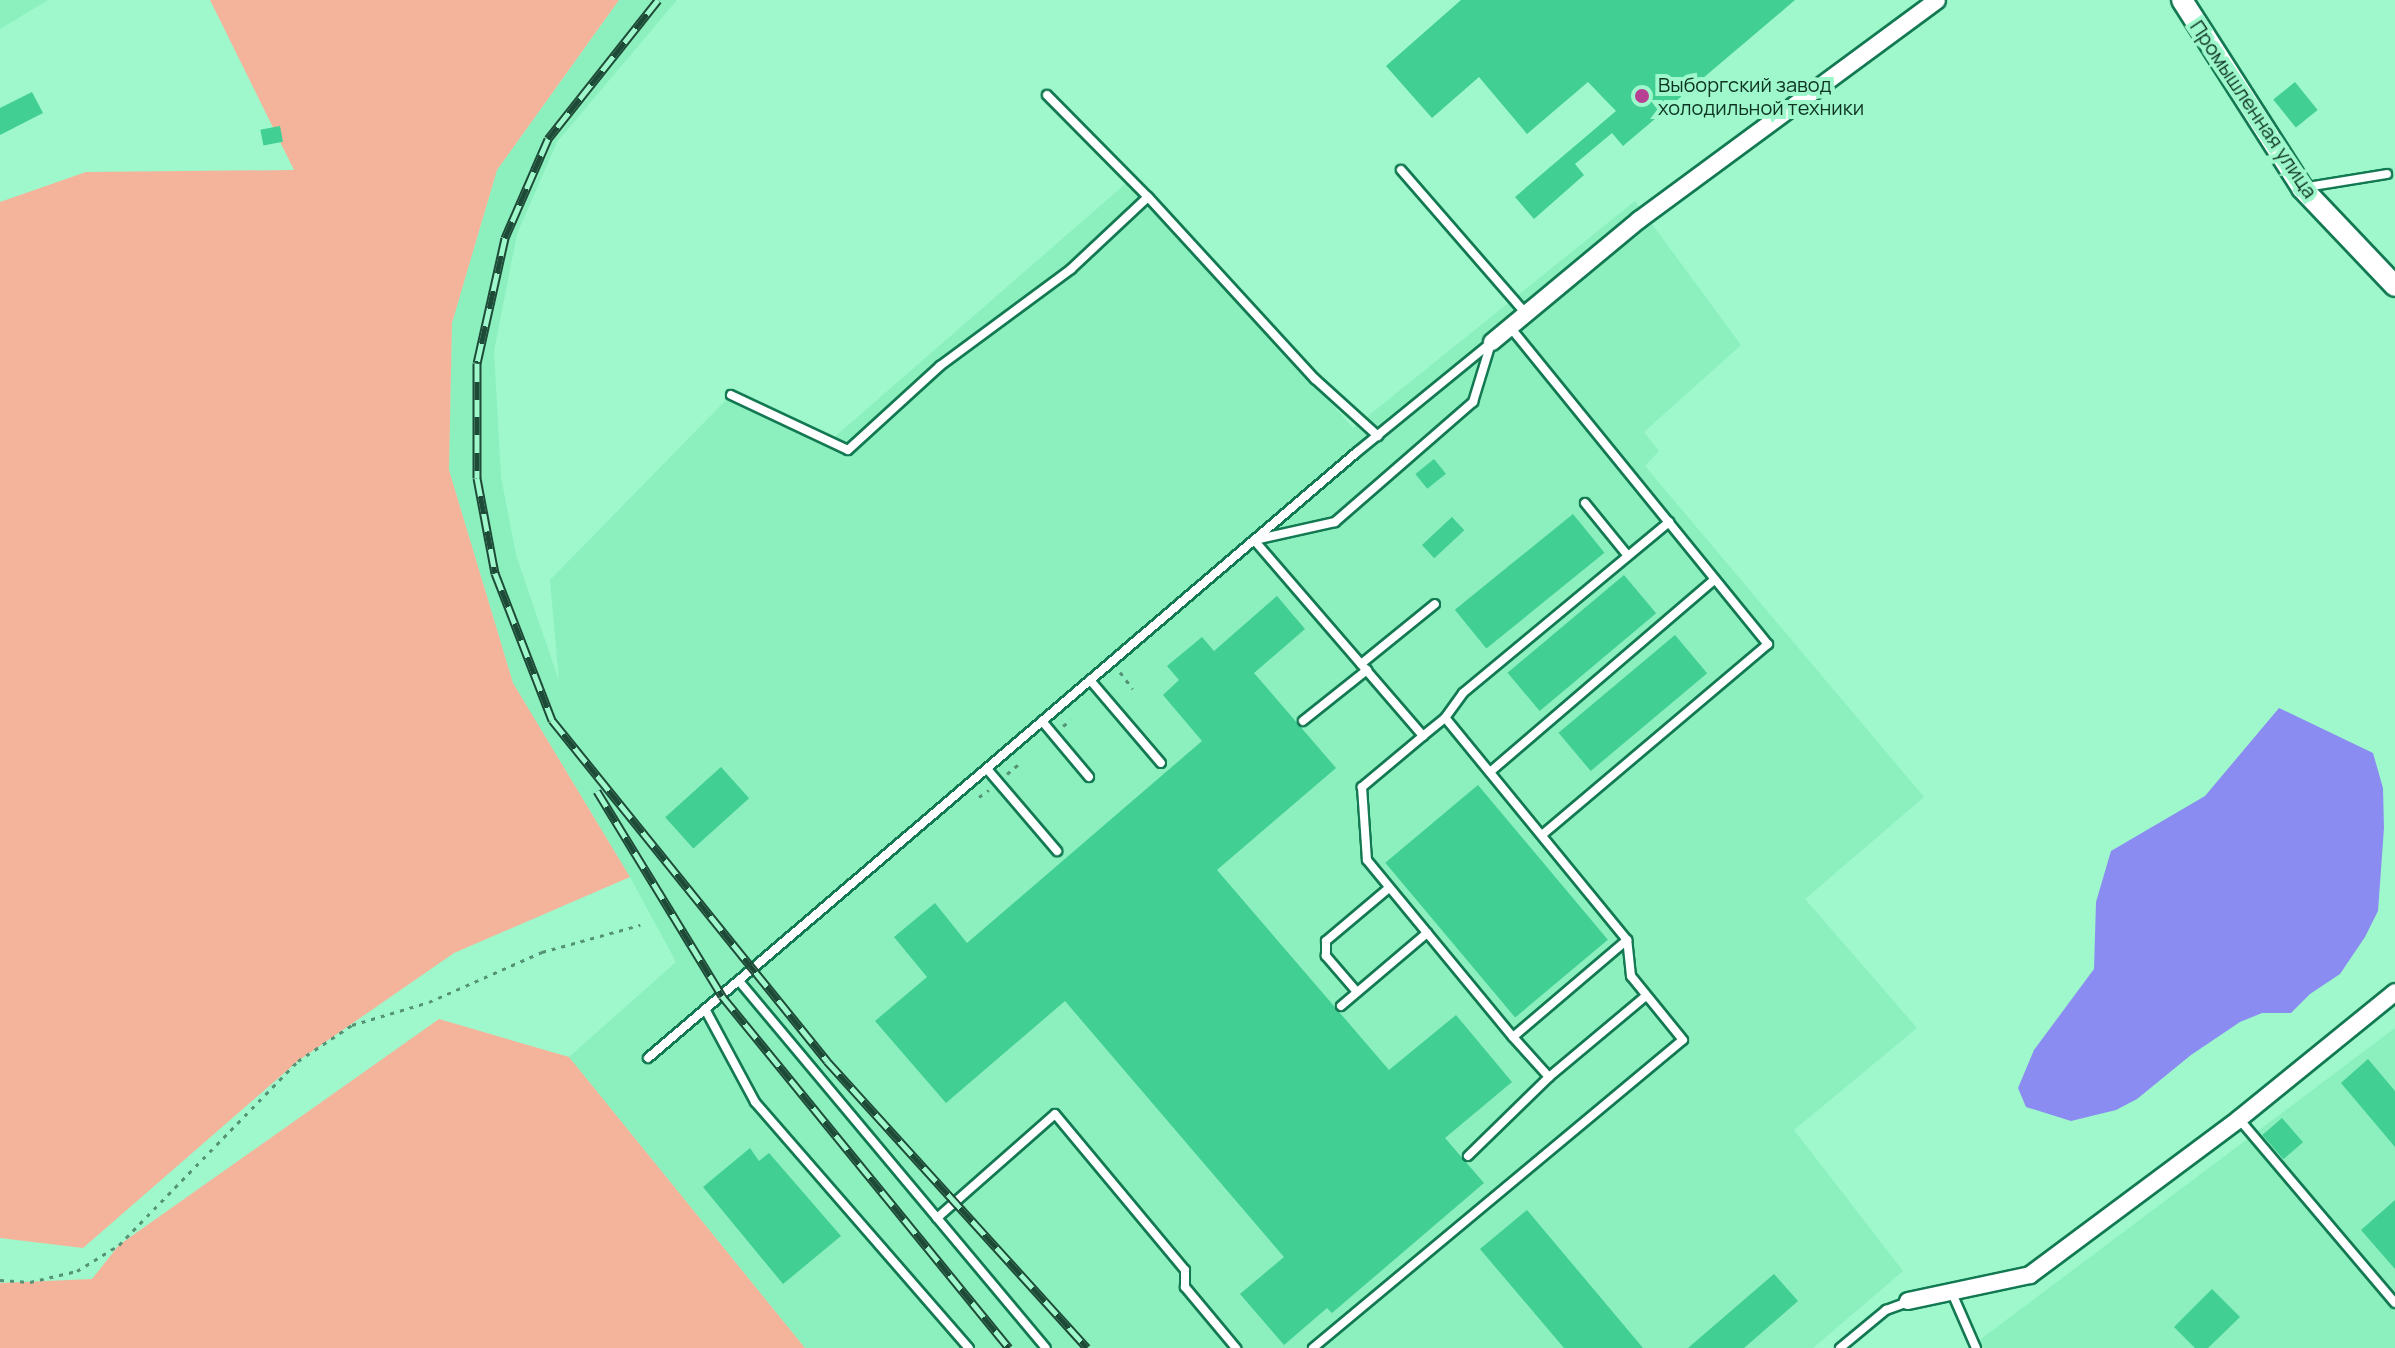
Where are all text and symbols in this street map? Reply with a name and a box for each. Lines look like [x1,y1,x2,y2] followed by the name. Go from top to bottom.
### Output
[2186,15,2322,203] street label: Промышленная улица
[1658,72,1864,119] place label: Выборгский завод холодильной техники
[1633,87,1651,105] marker: Выборгский завод холодильной техники

